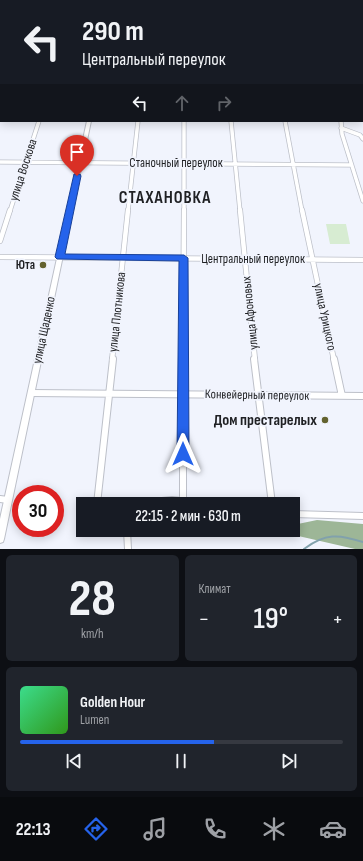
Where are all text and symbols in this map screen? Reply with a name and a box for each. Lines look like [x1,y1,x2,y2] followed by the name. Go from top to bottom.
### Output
[82,15,144,48] text: 290 m
[16,16,68,68] icon: left
[82,49,225,70] text: Центральный переулок
[129,92,151,114] icon: left
[171,92,193,114] icon: ahead
[213,92,235,114] icon: right
[60,135,94,176] pin
[5,137,41,203] street label: улица Воскова
[66,141,88,163] icon: arrive
[129,155,223,171] street label: Станочный переулок
[119,188,211,208] district label: СТАХАНОВКА
[201,251,305,267] street label: Центральный переулок
[16,257,35,273] place label: Юта
[38,260,48,270] marker: Юта
[105,271,129,353] street label: улица Плотникова
[238,275,262,350] street label: улица Афоновых
[310,282,340,352] street label: улица Урицкого
[29,295,59,365] street label: улица Щаденко
[205,386,309,404] street label: Конвейерный переулок
[214,411,317,430] place label: Дом престарелых
[320,415,330,425] marker: Дом престарелых
[162,433,204,475] position arrow
[12,485,64,537] speed limit sign: 30
[135,507,241,526] text: 22:15 · 2 мин · 630 m
[69,568,116,631] text: 28
[199,581,231,597] text: Климат
[254,601,288,637] text: 19°
[199,606,209,633] text: −
[332,606,343,633] text: +
[81,626,103,642] text: km/h
[80,693,145,712] text: Golden Hour
[80,712,109,728] text: Lumen
[63,750,85,772] icon: previous
[170,750,192,772] icon: pause
[278,750,300,772] icon: next
[82,815,110,843] icon: directions
[141,815,169,843] icon: music
[201,815,229,843] icon: phone
[260,815,288,843] icon: climate
[319,815,347,843] icon: car
[16,819,51,840] text: 22:13

